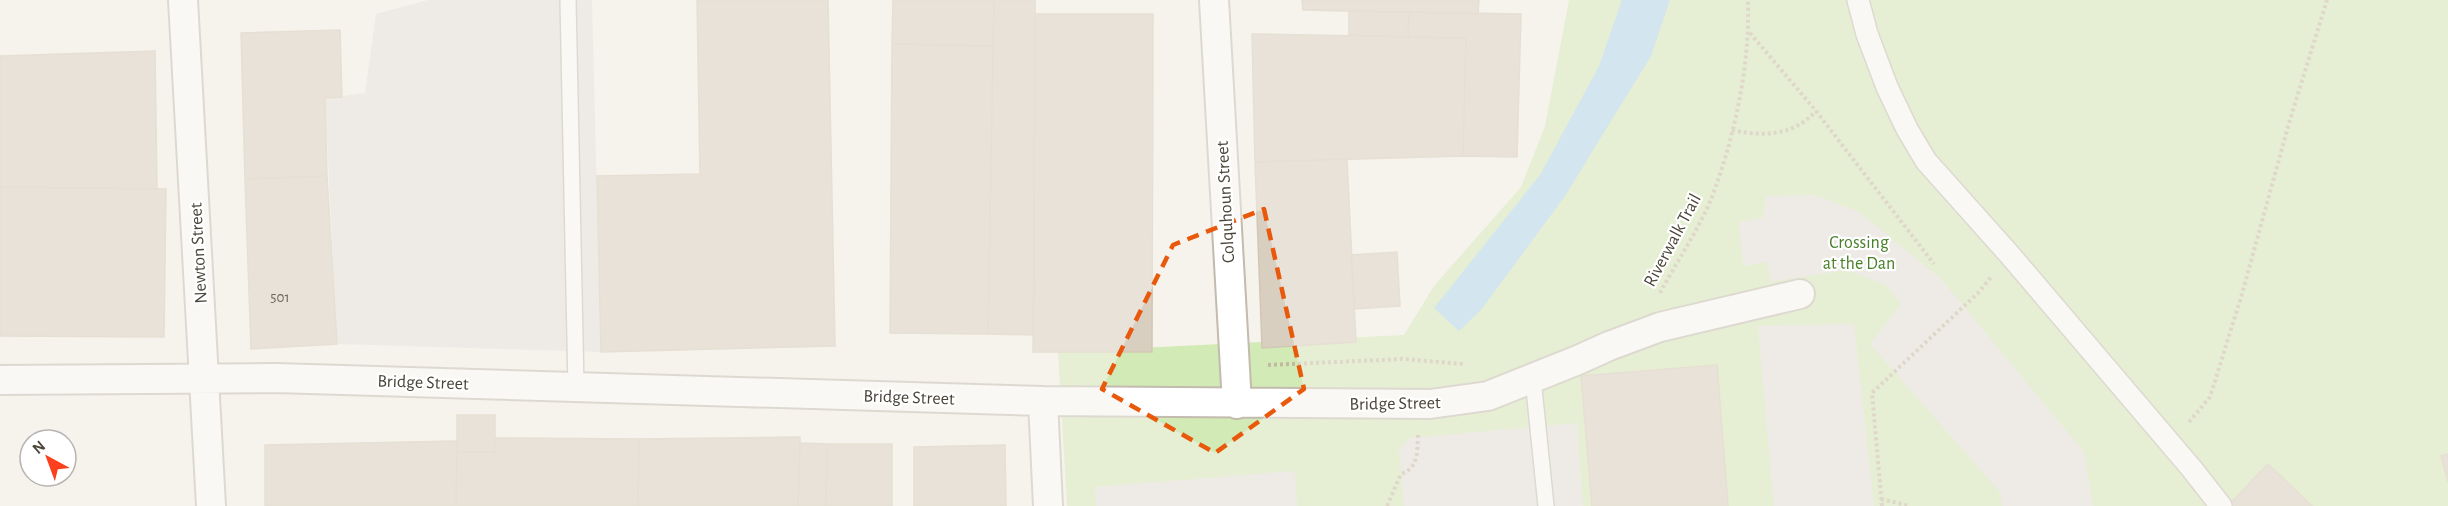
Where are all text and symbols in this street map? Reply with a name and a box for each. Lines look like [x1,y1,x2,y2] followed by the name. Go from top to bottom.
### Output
[1214,140,1238,264] street label: Colquhoun Street
[1641,191,1705,290] street label: Riverwalk Trail
[187,202,211,304] street label: Newton Street
[1823,234,1895,273] park label: Crossing at the Dan
[270,290,290,305] house number: 501
[377,372,469,394] street label: Bridge Street
[863,387,955,409] street label: Bridge Street
[1349,394,1441,414] street label: Bridge Street
[18,428,78,488] north arrow
[29,438,48,457] text: N

